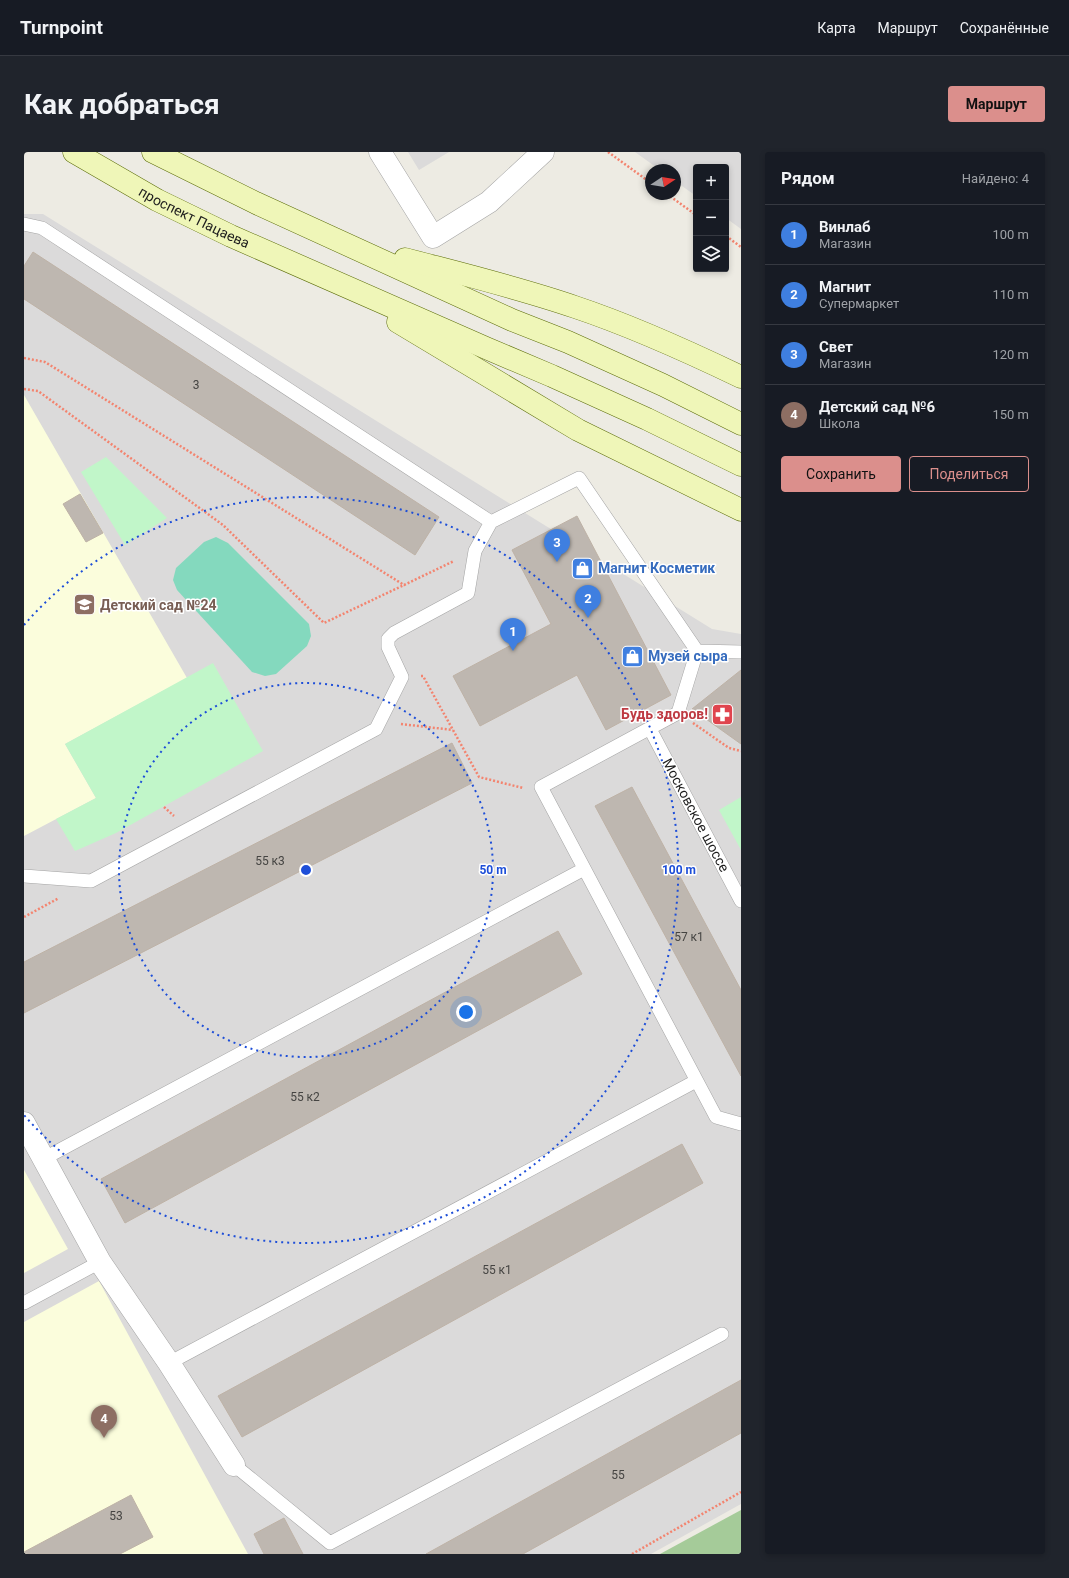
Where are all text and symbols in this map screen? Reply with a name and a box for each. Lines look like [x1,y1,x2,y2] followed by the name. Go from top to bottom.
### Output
[20,16,103,39] text: Turnpoint
[817,20,856,36] text: Карта
[878,20,938,36] text: Маршрут
[960,20,1049,36] text: Сохранённые
[948,86,1045,122] button: Маршрут
[24,88,220,121] text: Как добраться
[645,164,681,200] north arrow
[693,164,729,272] map controls
[693,164,729,200] button: +
[781,168,835,188] text: Рядом
[962,171,1029,186] text: Найдено: 4
[136,183,252,251] street label: проспект Пацаева
[693,200,729,236] button: −
[819,218,871,236] text: Винлаб
[790,227,798,242] text: 1
[992,227,1029,242] text: 100 m
[693,236,729,272] button: layers
[819,236,872,251] text: Магазин
[819,278,871,296] text: Магнит
[790,287,798,302] text: 2
[992,287,1029,302] text: 110 m
[819,296,899,311] text: Супермаркет
[819,338,853,356] text: Свет
[790,347,798,362] text: 3
[992,347,1029,362] text: 120 m
[819,356,872,371] text: Магазин
[193,378,199,392] house number: 3
[819,398,935,416] text: Детский сад №6
[790,407,798,422] text: 4
[992,407,1029,422] text: 150 m
[819,416,860,431] text: Школа
[781,456,901,492] button: Сохранить
[909,456,1029,492] button: Поделиться
[544,529,570,562] pin: 3
[569,555,595,581] shop icon: Магнит Косметик
[598,560,715,576] place label: Магнит Косметик
[575,585,601,618] pin: 2
[72,592,98,618] school or university icon: Детский сад №24
[100,597,216,613] place label: Детский сад №24
[500,618,526,651] pin: 1
[619,643,645,669] shop icon: Музей сыра
[648,648,728,664] place label: Музей сыра
[710,701,736,727] pharmacy icon: Будь здоров!
[621,706,708,722] place label: Будь здоров!
[659,756,733,874] street label: Московское шоссе
[255,854,285,868] house number: 55 к3
[299,863,313,877] centre of rings
[479,863,507,877] text: 50 m
[662,863,696,877] text: 100 m
[674,930,704,944] house number: 57 к1
[456,1002,476,1022] your location
[290,1090,320,1104] house number: 55 к2
[482,1263,512,1277] house number: 55 к1
[91,1405,117,1438] pin: 4
[611,1468,625,1482] house number: 55
[109,1509,123,1523] house number: 53

